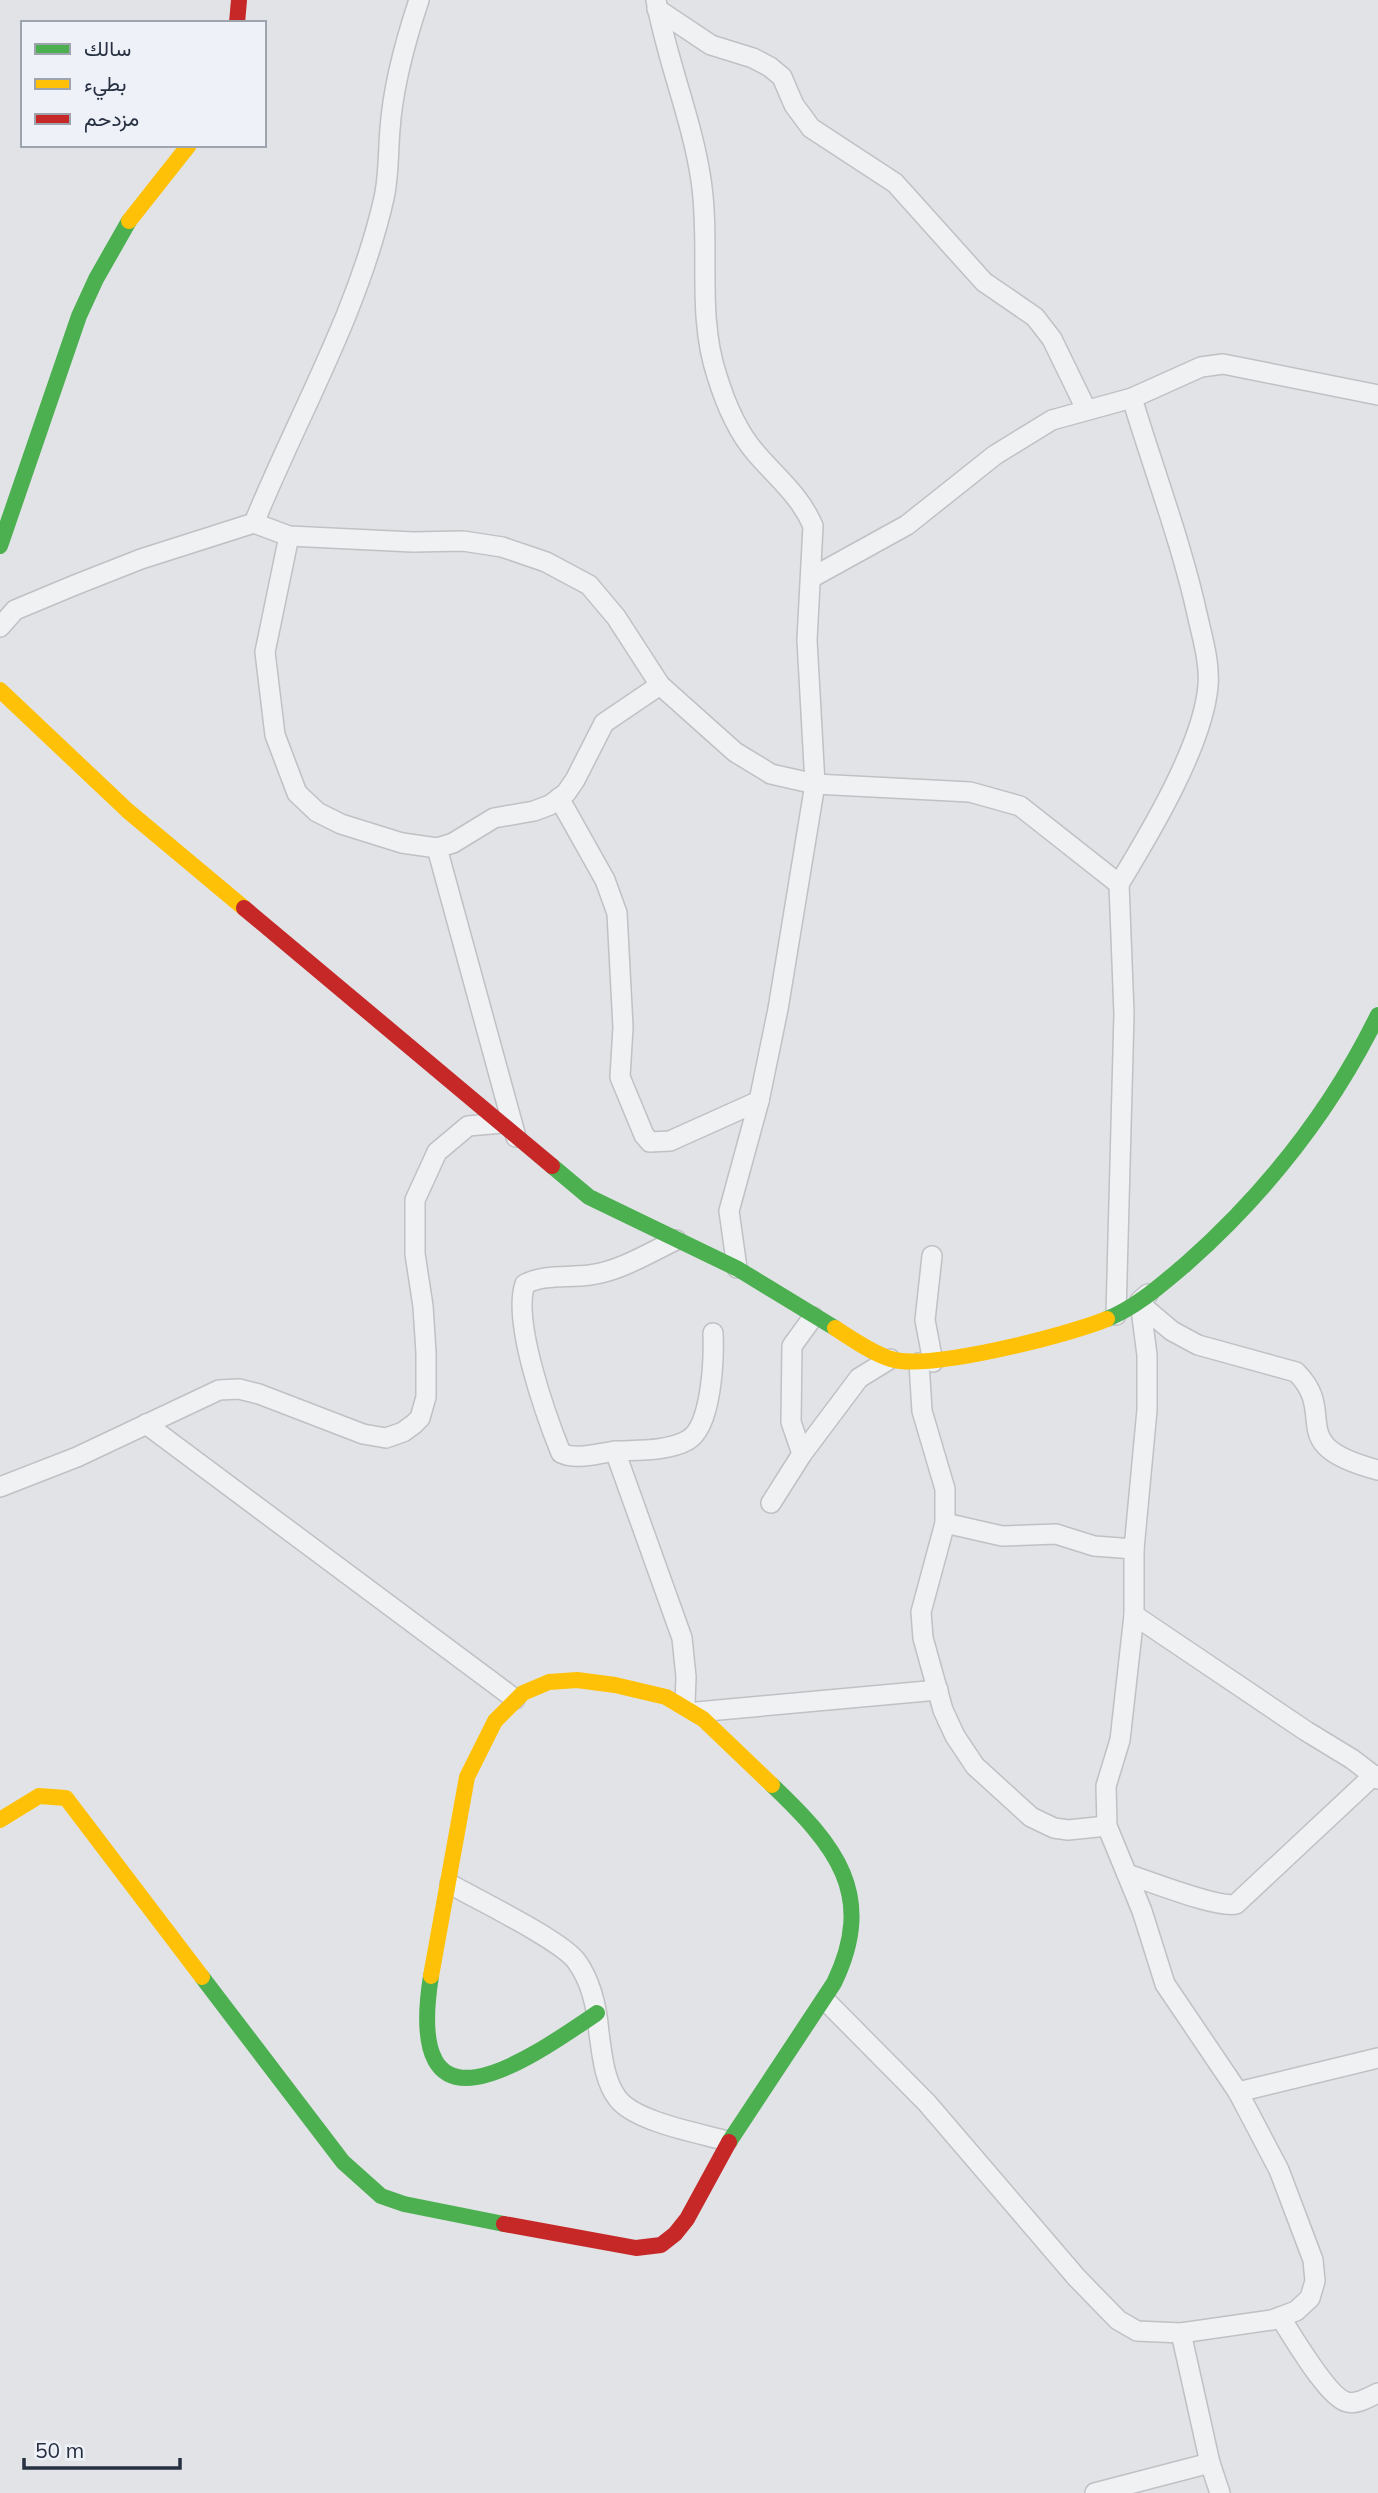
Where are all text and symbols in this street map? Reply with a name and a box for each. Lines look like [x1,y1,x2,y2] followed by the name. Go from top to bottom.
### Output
[21,21,266,147] legend
[84,35,131,61] text: سالك
[84,70,127,101] text: بطيء
[84,105,139,133] text: مزدحم
[24,2426,180,2470] scale bar
[35,2437,84,2463] text: 50 m

